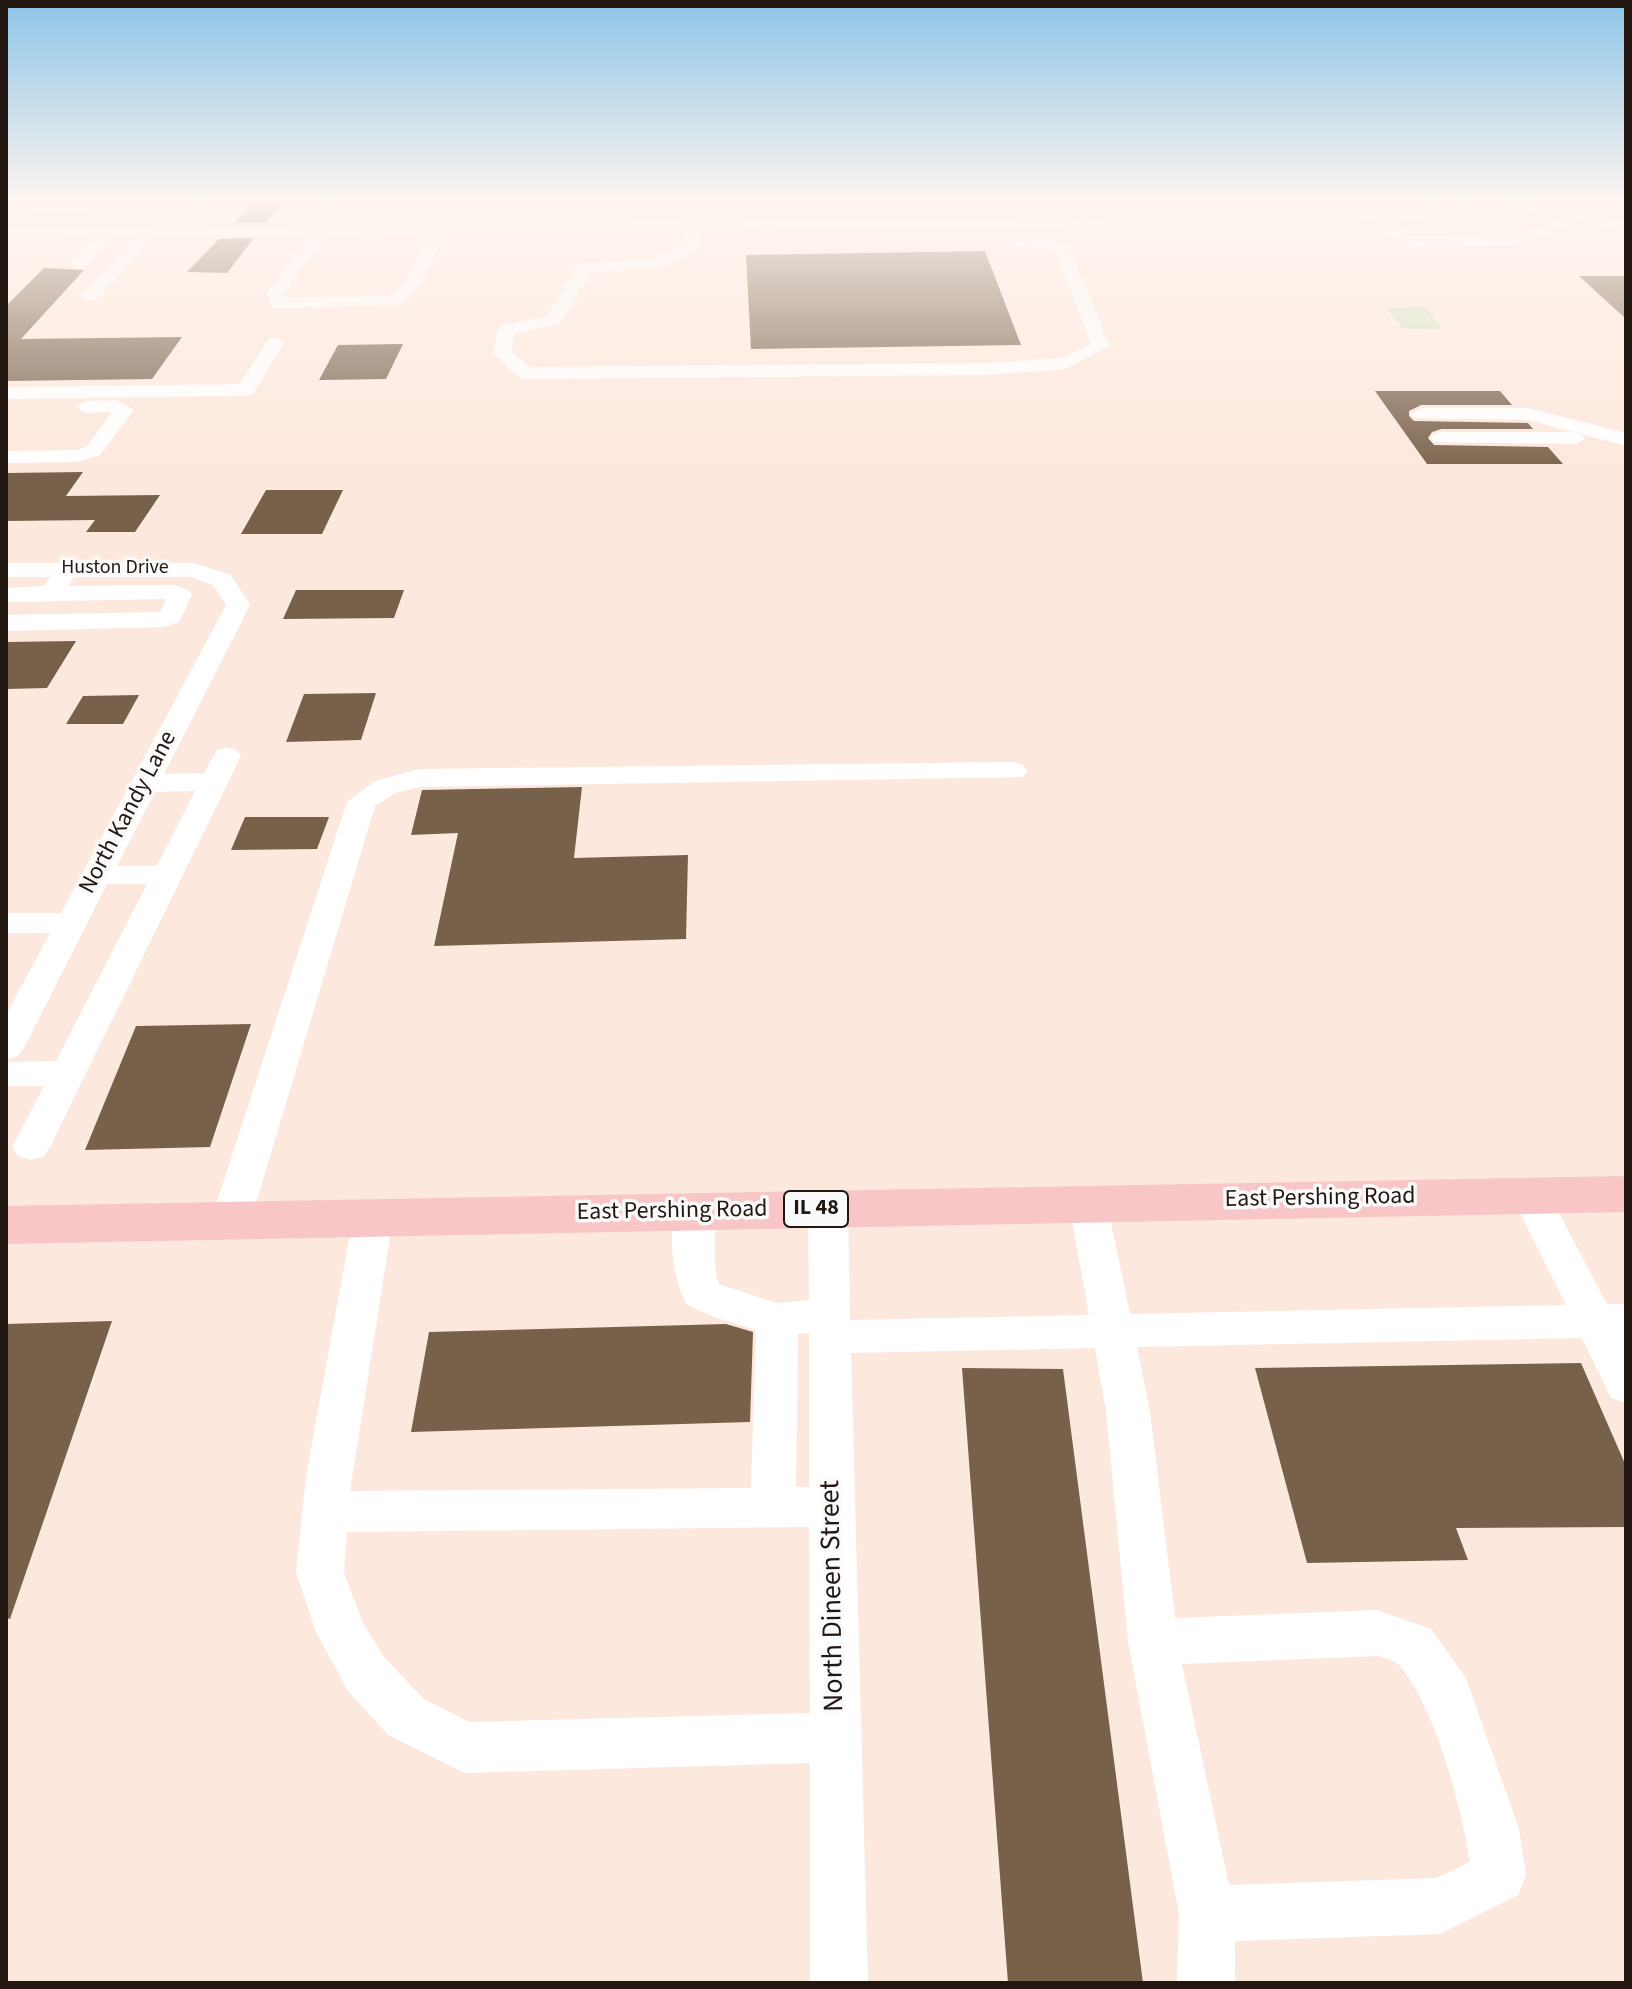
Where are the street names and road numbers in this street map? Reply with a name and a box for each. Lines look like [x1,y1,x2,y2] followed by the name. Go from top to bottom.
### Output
[61,557,169,581] street label: Huston Drive
[74,727,184,899] street label: North Kandy Lane
[1224,1183,1416,1215] street label: East Pershing Road
[784,1191,848,1227] road number: IL 48
[576,1196,768,1228] street label: East Pershing Road
[815,1480,853,1712] street label: North Dineen Street

